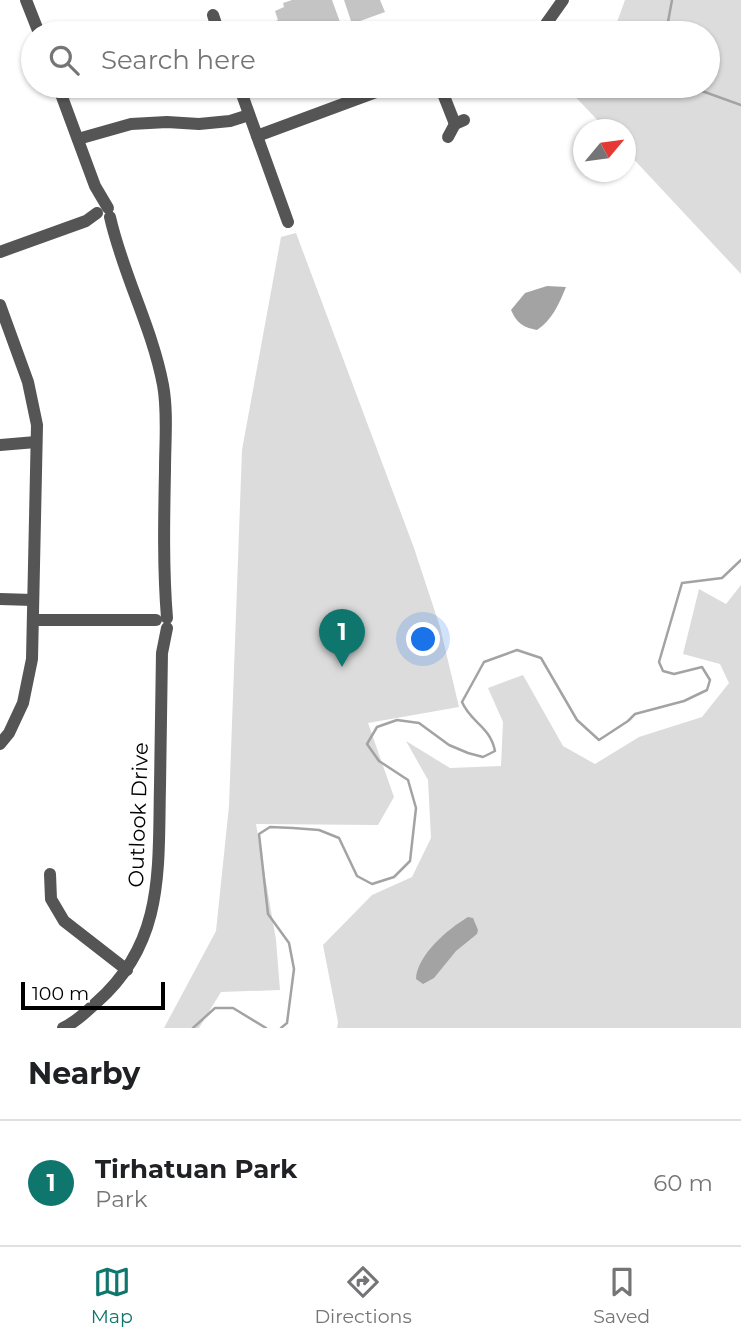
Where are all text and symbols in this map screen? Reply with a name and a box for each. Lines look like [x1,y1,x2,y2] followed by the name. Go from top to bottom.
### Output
[21,21,720,98] search box
[45,41,83,79] icon: search
[101,44,256,76] text: Search here
[573,119,636,182] north arrow
[319,609,365,667] pin: 1
[406,622,440,656] your location
[123,742,153,888] street label: Outlook Drive
[21,979,164,1011] scale bar
[32,982,89,1005] text: 100 m
[28,1055,140,1092] text: Nearby
[95,1153,297,1185] text: Tirhatuan Park
[46,1169,56,1197] text: 1
[653,1169,713,1197] text: 60 m
[95,1185,148,1213] text: Park
[91,1263,133,1328] tab: Map
[314,1263,412,1328] tab: Directions
[593,1263,650,1328] tab: Saved

